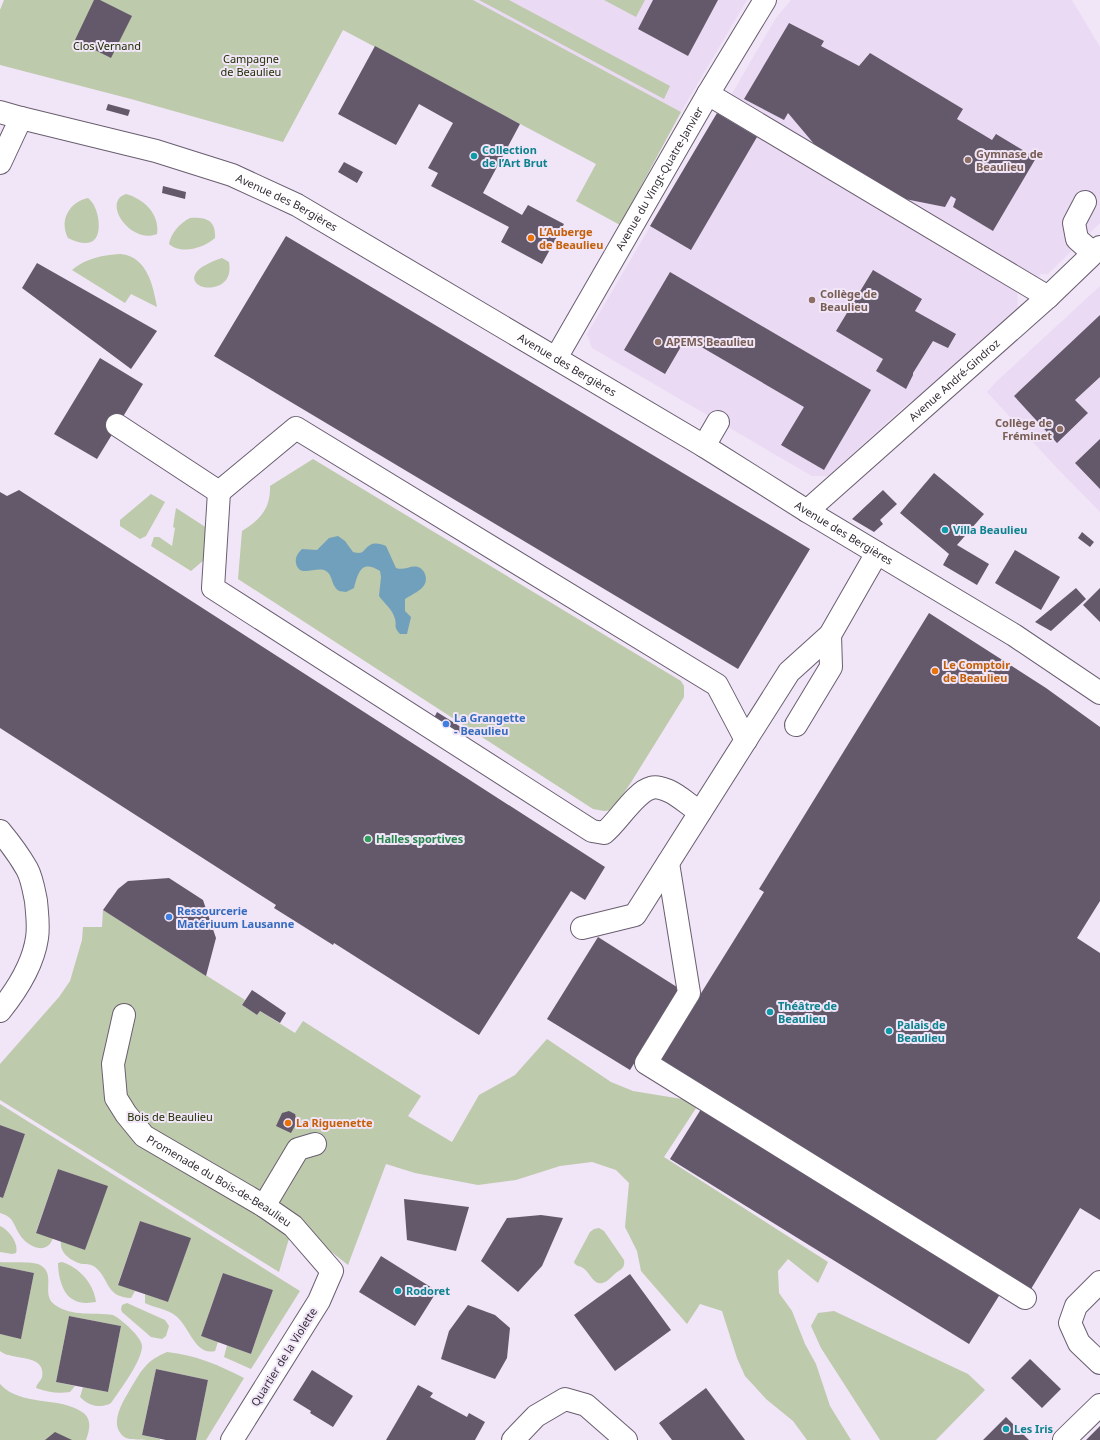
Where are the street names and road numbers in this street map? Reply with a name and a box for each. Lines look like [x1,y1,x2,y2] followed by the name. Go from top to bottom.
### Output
[612,103,706,253] street label: Avenue du Vingt-Quatre-Janvier
[234,170,341,234] street label: Avenue des Bergières
[515,329,619,399] street label: Avenue des Bergières
[905,335,1003,424] street label: Avenue André-Gindroz
[792,497,896,568] street label: Avenue des Bergières
[144,1131,295,1230] street label: Promenade du Bois-de-Beaulieu
[247,1305,320,1409] street label: Quartier de la Violette

